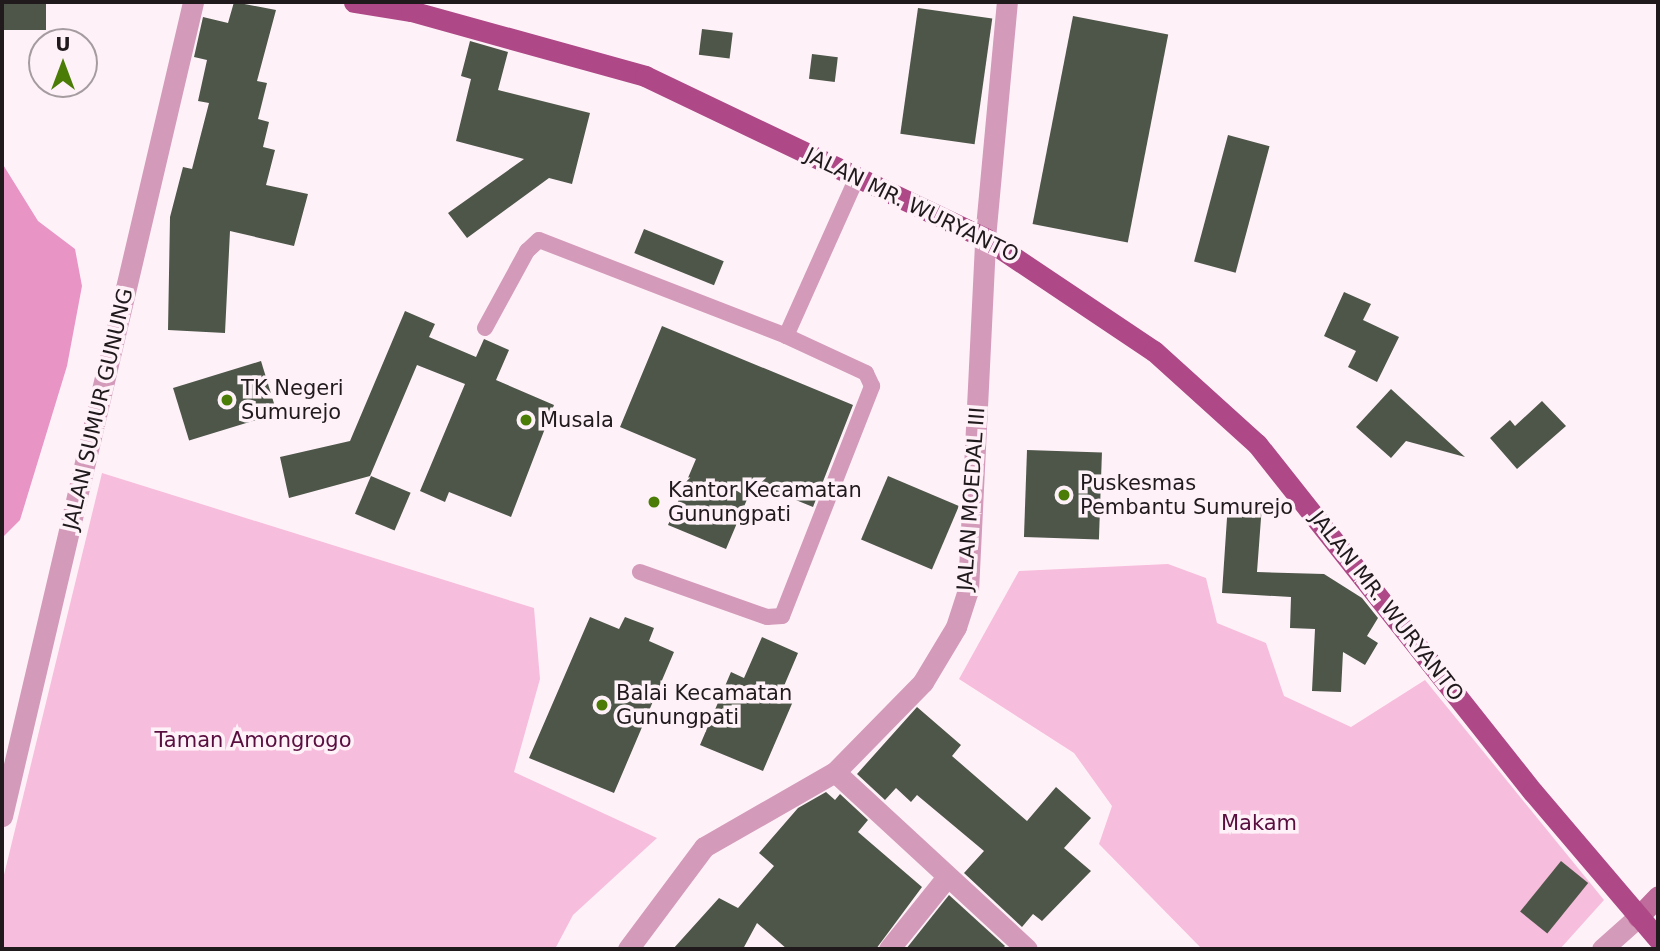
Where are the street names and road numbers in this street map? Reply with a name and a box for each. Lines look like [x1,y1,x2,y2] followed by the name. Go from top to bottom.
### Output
[801,142,1023,268] street label: JALAN MR. WURYANTO
[58,286,138,532] street label: JALAN SUMUR GUNUNG
[952,406,990,592] street label: JALAN MOEDAL III
[1305,506,1469,706] street label: JALAN MR. WURYANTO

